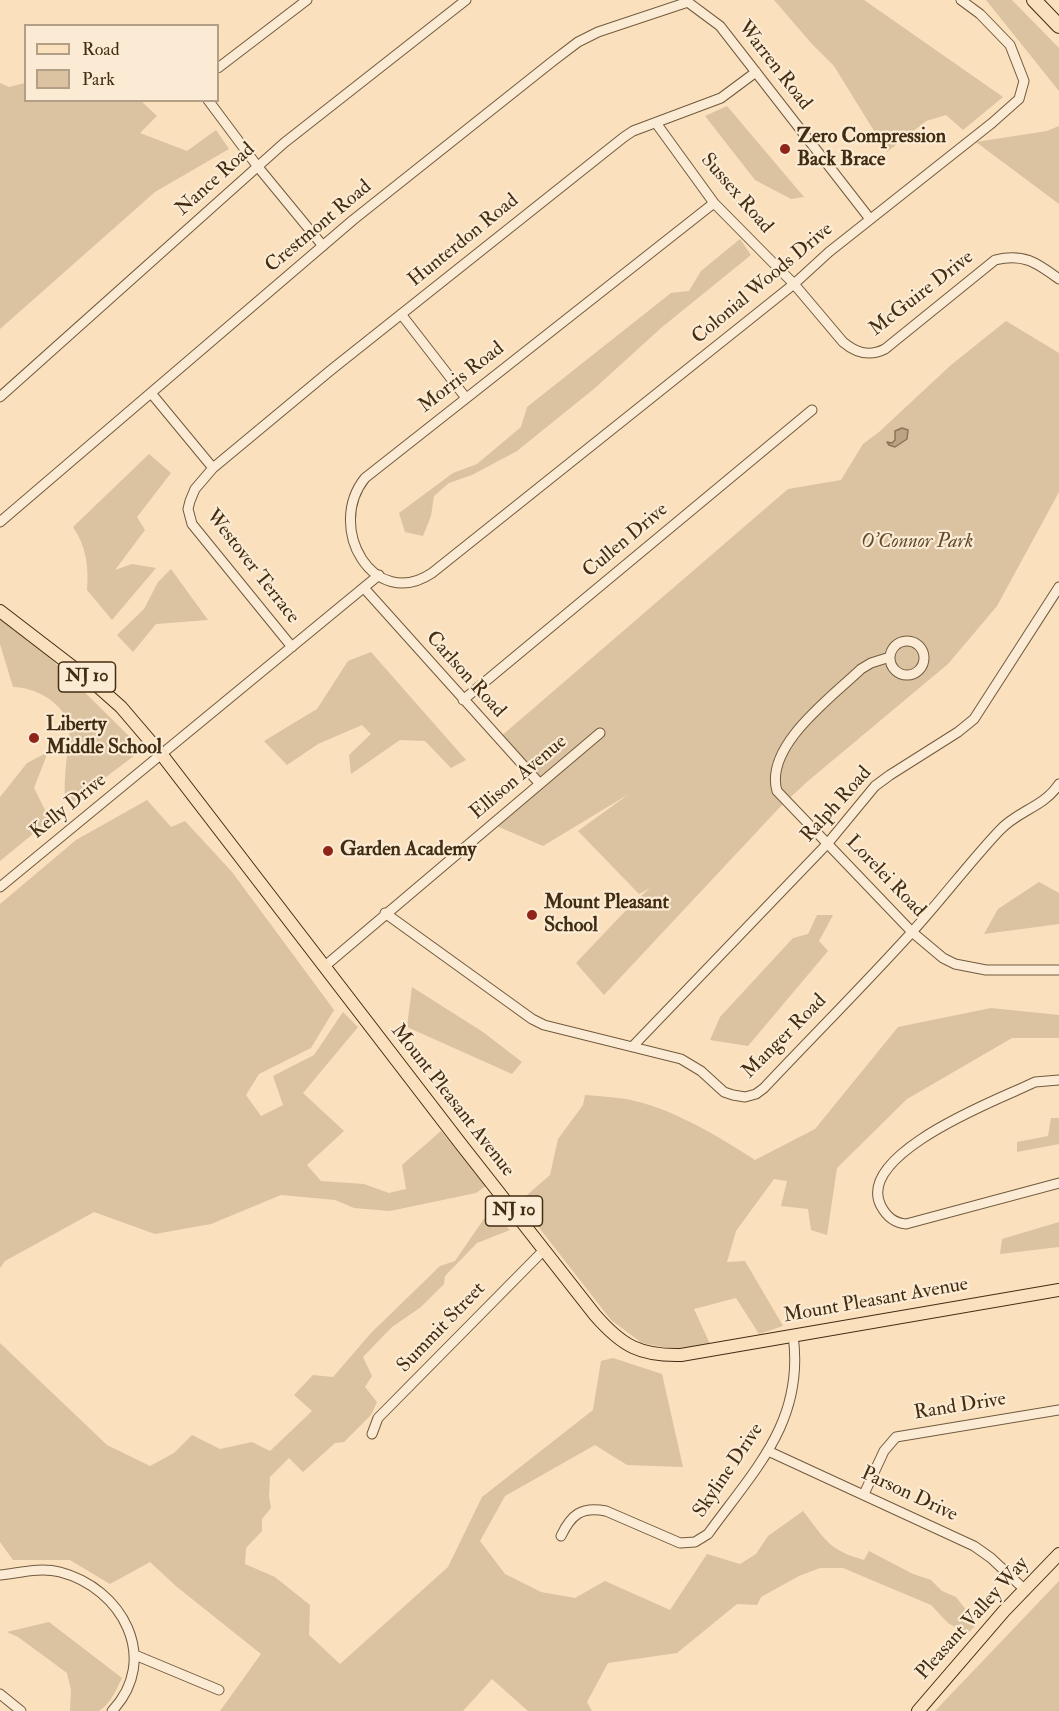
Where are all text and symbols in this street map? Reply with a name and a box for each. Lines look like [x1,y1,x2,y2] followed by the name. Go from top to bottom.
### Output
[732,17,816,115] street label: Warren Road
[24,24,219,102] legend
[82,38,120,61] text: Road
[82,68,115,91] text: Park
[797,126,946,173] place label: Zero Compression Back Brace
[171,138,261,222] street label: Nance Road
[778,142,792,156] marker: Zero Compression Back Brace
[695,149,777,239] street label: Sussex Road
[261,176,377,278] street label: Crestmont Road
[404,189,524,293] street label: Hunterdon Road
[688,218,838,350] street label: Colonial Woods Drive
[865,246,979,342] street label: McGuire Drive
[415,337,509,419] street label: Morris Road
[579,498,673,584] street label: Cullen Drive
[200,505,304,629] street label: Westover Terrace
[861,531,973,555] park label: O'Connor Park
[420,627,510,723] street label: Carlson Road
[58,662,116,692] road number: NJ 10
[46,714,162,761] place label: Liberty Middle School
[27,731,41,745] marker: Liberty Middle School
[466,731,572,825] street label: Ellison Avenue
[797,762,877,848] street label: Ralph Road
[26,769,112,845] street label: Kelly Drive
[840,831,930,923] street label: Lorelei Road
[340,839,476,863] place label: Garden Academy
[321,844,335,858] marker: Garden Academy
[544,892,669,939] place label: Mount Pleasant School
[525,908,539,922] marker: Mount Pleasant School
[738,990,832,1084] street label: Manger Road
[385,1020,519,1182] street label: Mount Pleasant Avenue
[486,1196,542,1226] road number: NJ 10
[782,1273,970,1329] street label: Mount Pleasant Avenue
[393,1278,491,1378] street label: Summit Street
[912,1388,1008,1426] street label: Rand Drive
[689,1419,769,1523] street label: Skyline Drive
[857,1462,961,1528] street label: Parson Drive
[912,1553,1034,1685] street label: Pleasant Valley Way

